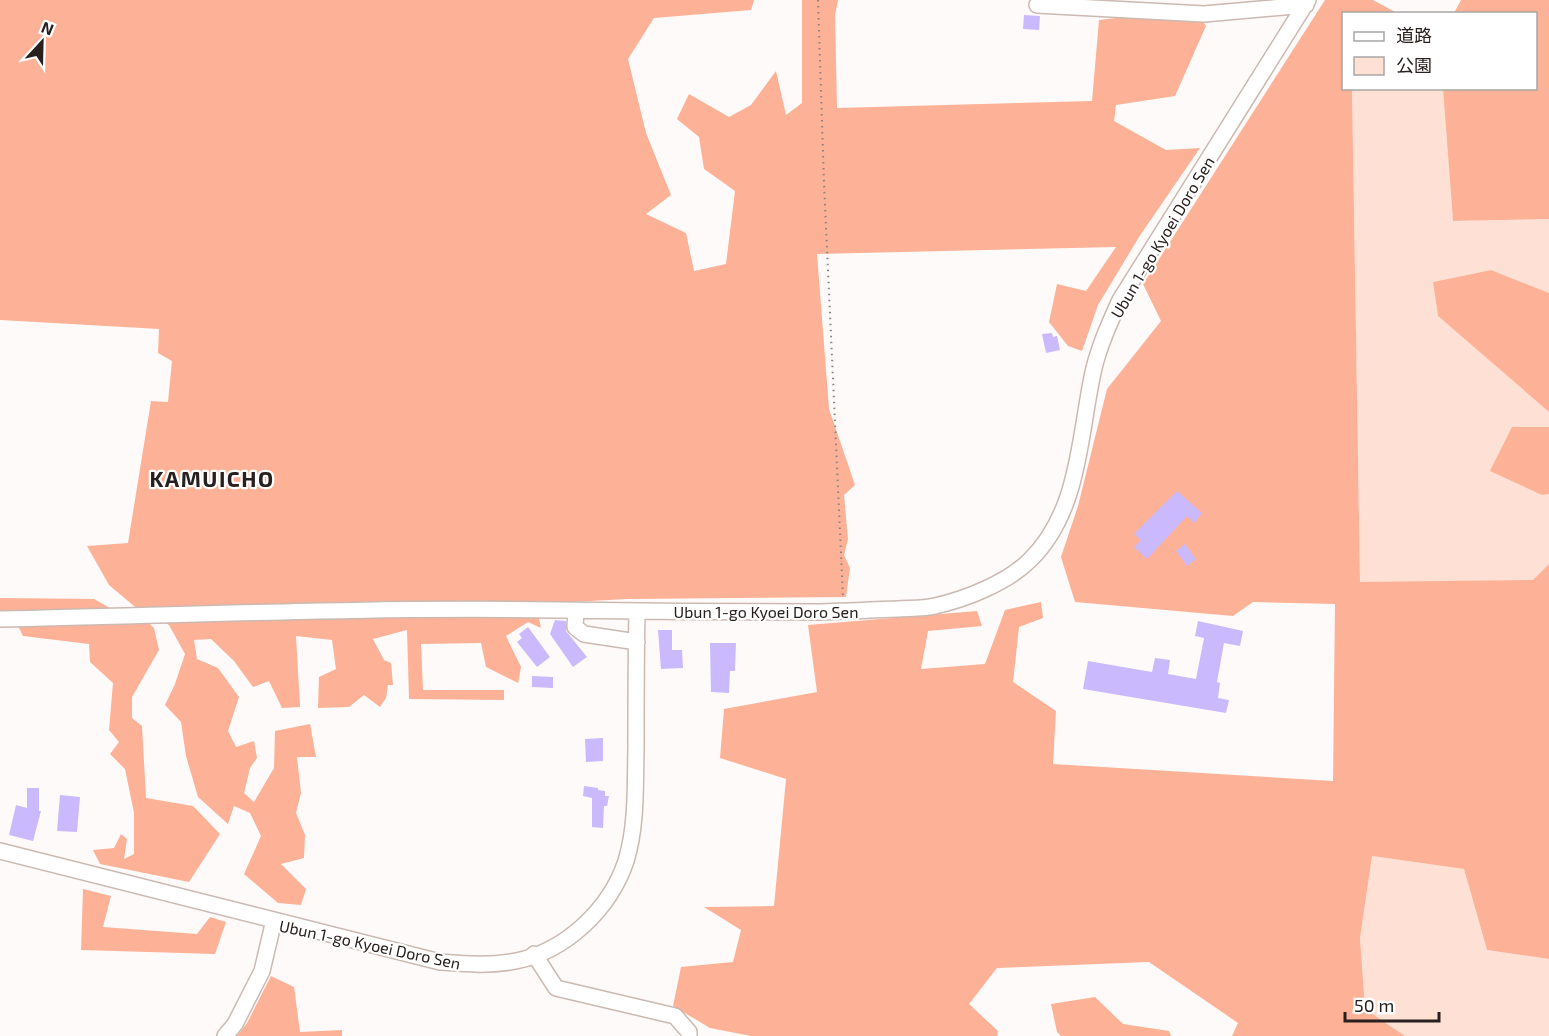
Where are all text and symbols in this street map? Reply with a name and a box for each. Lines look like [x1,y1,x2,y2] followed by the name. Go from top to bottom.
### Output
[12,12,72,72] north arrow
[1342,12,1537,90] legend
[39,17,57,39] text: N
[1396,24,1432,46] text: 道路
[1396,54,1432,76] text: 公園
[1106,153,1218,321] street label: Ubun 1-go Kyoei Doro Sen
[149,465,275,491] district label: KAMUICHO
[674,602,858,621] street label: Ubun 1-go Kyoei Doro Sen
[278,915,462,973] street label: Ubun 1-go Kyoei Doro Sen
[1345,985,1440,1023] scale bar
[1354,994,1394,1016] text: 50 m

